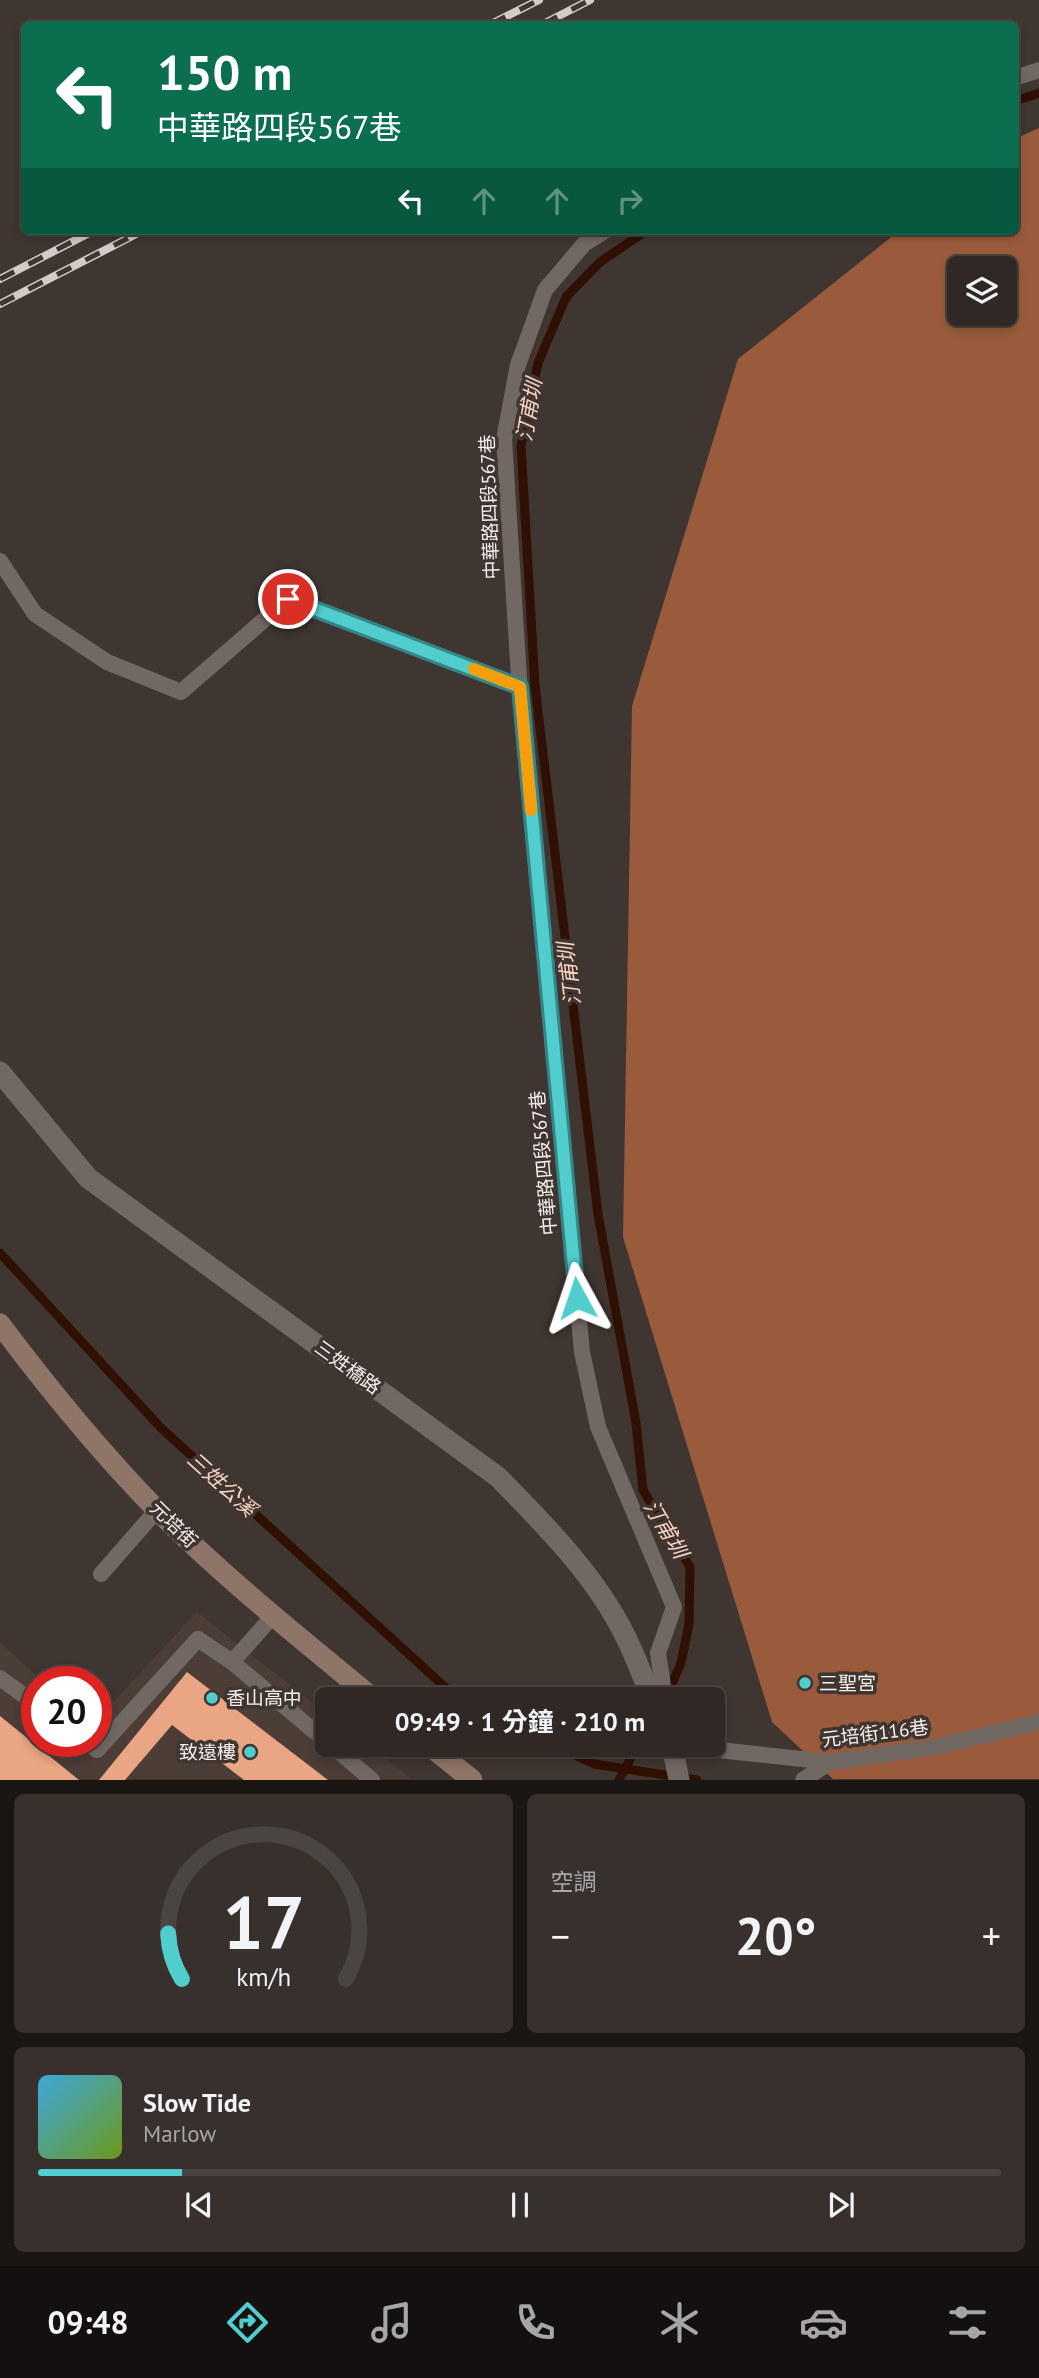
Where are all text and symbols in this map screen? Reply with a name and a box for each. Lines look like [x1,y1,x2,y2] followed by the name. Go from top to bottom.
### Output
[157,40,292,104] text: 150 m
[42,49,133,140] icon: left
[157,106,401,148] text: 中華路四段567巷
[392,182,430,220] icon: left
[465,182,503,220] icon: ahead
[538,182,576,220] icon: ahead
[611,182,649,220] icon: right
[947,256,1017,326] map controls
[947,256,1017,326] button: layers
[510,374,548,443] water label: 汀甫圳
[474,434,504,580] street label: 中華路四段567巷
[258,569,318,629] pin
[269,580,307,618] icon: arrive
[551,938,586,1007] water label: 汀甫圳
[525,1090,561,1236] street label: 中華路四段567巷
[540,1261,614,1335] position arrow
[310,1335,386,1399] street label: 三姓橋路
[182,1446,264,1524] water label: 三姓公溪
[638,1495,695,1566] water label: 汀甫圳
[145,1496,203,1552] street label: 元培街
[21,1666,112,1757] speed limit sign: 20
[819,1671,876,1695] place label: 三聖宮
[797,1675,813,1691] marker: 三聖宮
[226,1686,302,1710] place label: 香山高中
[204,1690,220,1706] marker: 香山高中
[395,1705,645,1738] text: 09:49 · 1 分鐘 · 210 m
[820,1715,930,1751] street label: 元培街116巷
[179,1740,236,1764] place label: 致遠樓
[242,1744,258,1760] marker: 致遠樓
[551,1867,597,1896] text: 空調
[222,1876,305,1970] text: 17
[735,1902,817,1969] text: 20°
[551,1911,570,1960] text: −
[982,1911,1001,1960] text: +
[236,1961,291,1993] text: km/h
[143,2086,251,2119] text: Slow Tide
[143,2119,216,2148] text: Marlow
[180,2186,218,2224] icon: previous
[501,2186,539,2224] icon: pause
[822,2186,860,2224] icon: next
[223,2298,272,2347] icon: directions
[367,2298,416,2347] icon: music
[511,2298,560,2347] icon: phone
[655,2298,704,2347] icon: climate
[799,2298,848,2347] icon: car
[943,2298,992,2347] icon: filters
[47,2301,129,2343] text: 09:48

